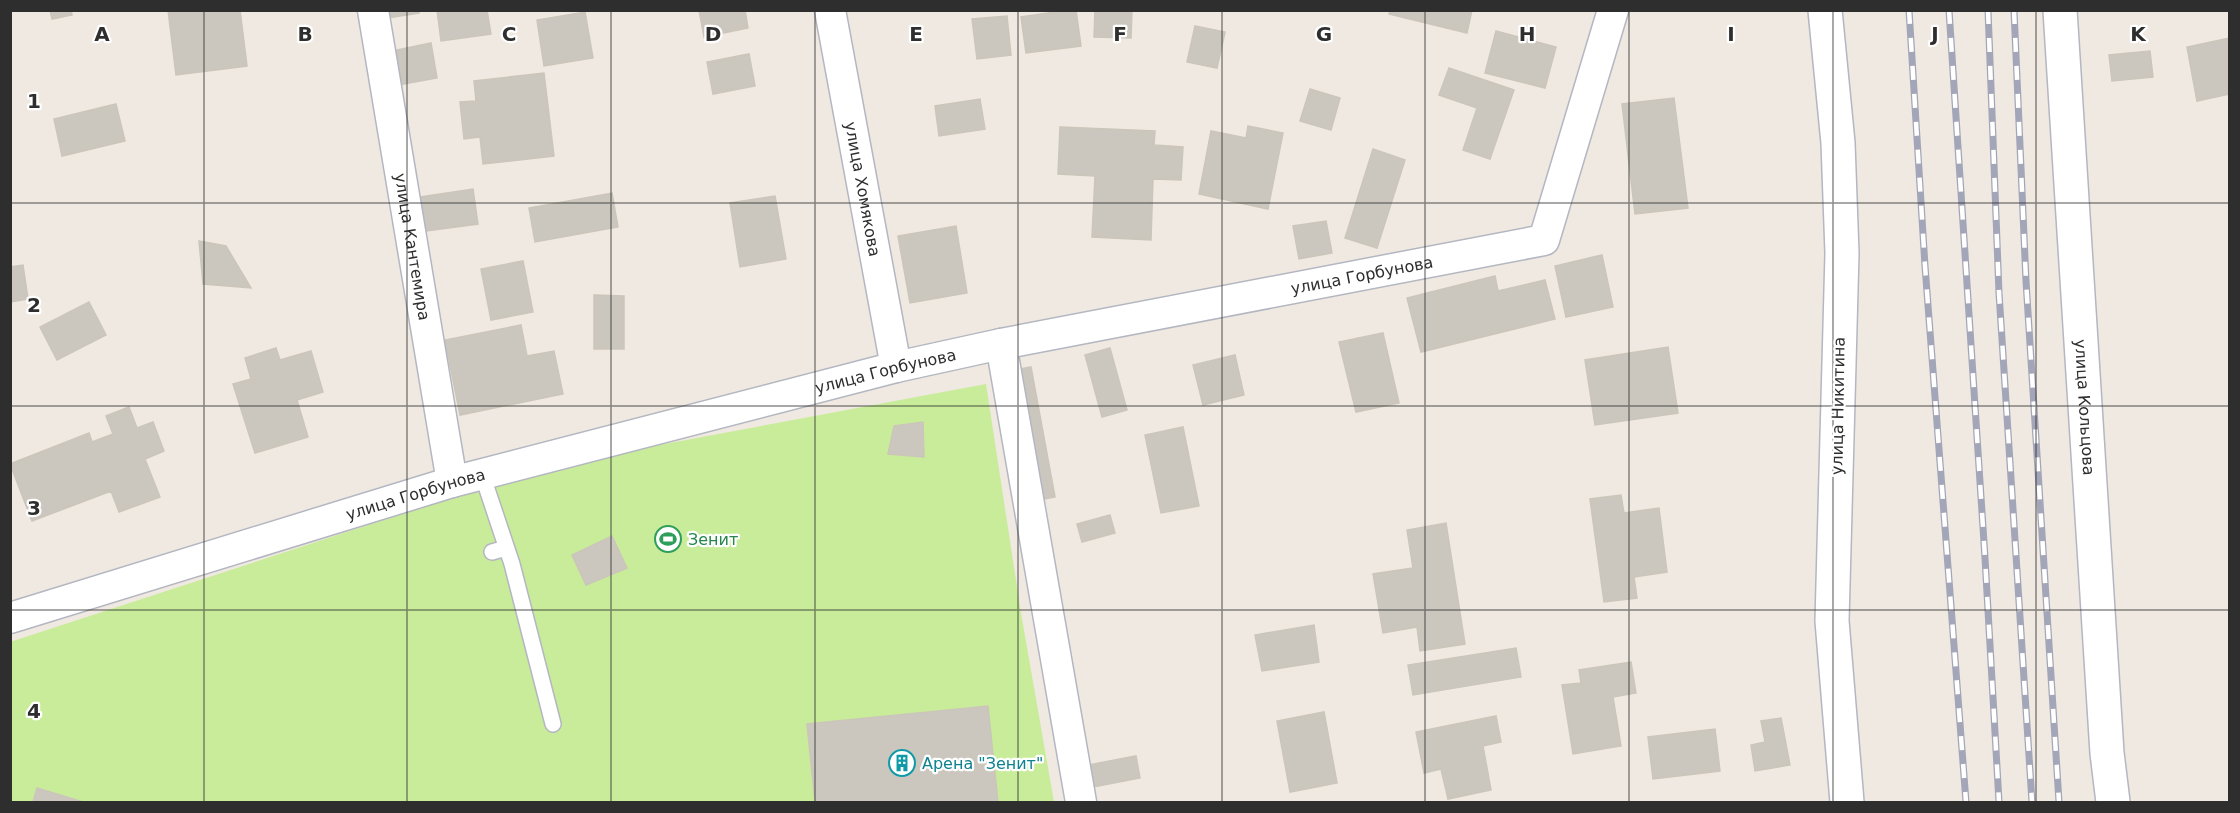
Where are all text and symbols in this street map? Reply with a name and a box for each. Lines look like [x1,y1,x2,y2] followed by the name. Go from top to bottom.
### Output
[94,22,110,46] text: A
[297,22,313,46] text: B
[502,22,516,46] text: C
[705,22,721,46] text: D
[909,22,923,46] text: E
[1113,22,1127,46] text: F
[1316,22,1332,46] text: G
[1519,22,1535,46] text: H
[1727,22,1735,46] text: I
[1929,22,1939,46] text: J
[2130,22,2147,46] text: K
[27,89,41,113] text: 1
[841,120,885,258] street label: улица Хомякова
[391,172,434,322] street label: улица Кантемира
[1289,252,1435,298] street label: улица Горбунова
[27,293,41,317] text: 2
[1827,337,1849,475] street label: улица Никитина
[2071,338,2099,476] street label: улица Кольцова
[813,345,958,397] street label: улица Горбунова
[343,464,487,524] street label: улица Горбунова
[27,496,41,520] text: 3
[653,524,683,554] sports icon: Зенит
[688,530,738,549] place label: Зенит
[27,699,41,723] text: 4
[887,748,917,778] building icon: Арена "Зенит"
[922,754,1043,773] place label: Арена "Зенит"

